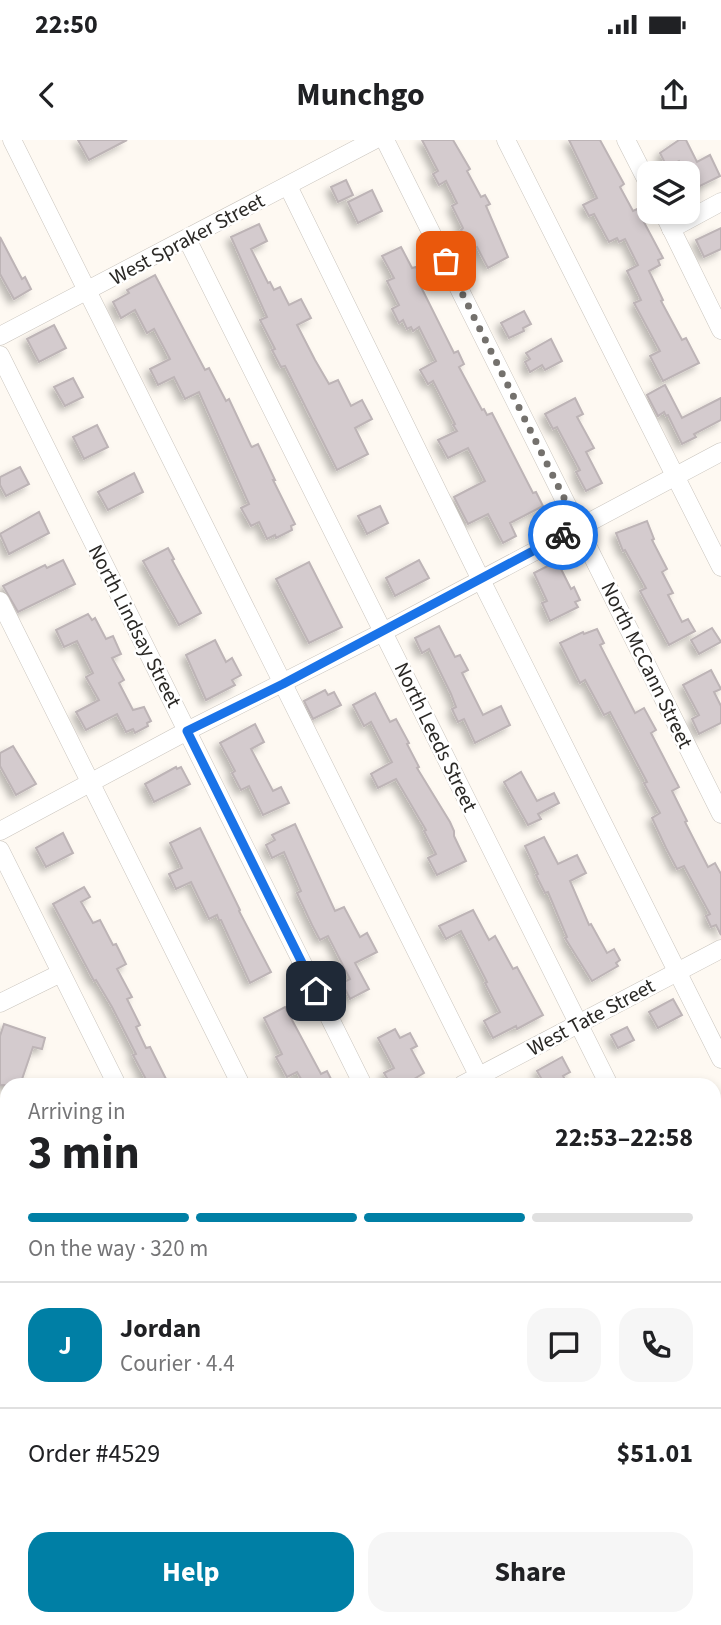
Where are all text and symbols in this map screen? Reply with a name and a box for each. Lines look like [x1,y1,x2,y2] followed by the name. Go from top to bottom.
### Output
[35,6,98,43] text: 22:50
[296,72,425,118] text: Munchgo
[28,76,66,114] icon: back
[655,76,693,114] icon: share
[637,161,700,224] map controls
[637,161,700,224] button: layers
[104,186,270,292] street label: West Spraker Street
[416,231,476,291] pin
[427,242,465,280] icon: bag
[528,500,598,570] courier
[544,516,582,554] icon: bike
[81,539,189,713] street label: North Lindsay Street
[594,577,700,753] street label: North McCann Street
[387,657,485,817] street label: North Leeds Street
[286,961,346,1021] pin
[522,971,660,1063] street label: West Tate Street
[297,972,335,1010] icon: home
[28,1095,126,1128] text: Arriving in
[555,1119,693,1156] text: 22:53–22:58
[28,1121,140,1186] text: 3 min
[28,1232,208,1265] text: On the way · 320 m
[527,1308,601,1382] button: chat
[619,1308,693,1382] button: phone
[120,1310,201,1347] text: Jordan
[58,1327,72,1364] text: J
[120,1347,235,1380] text: Courier · 4.4
[28,1435,160,1472] text: Order #4529
[617,1435,693,1472] text: $51.01
[28,1532,354,1612] button: Help
[368,1532,693,1612] button: Share

